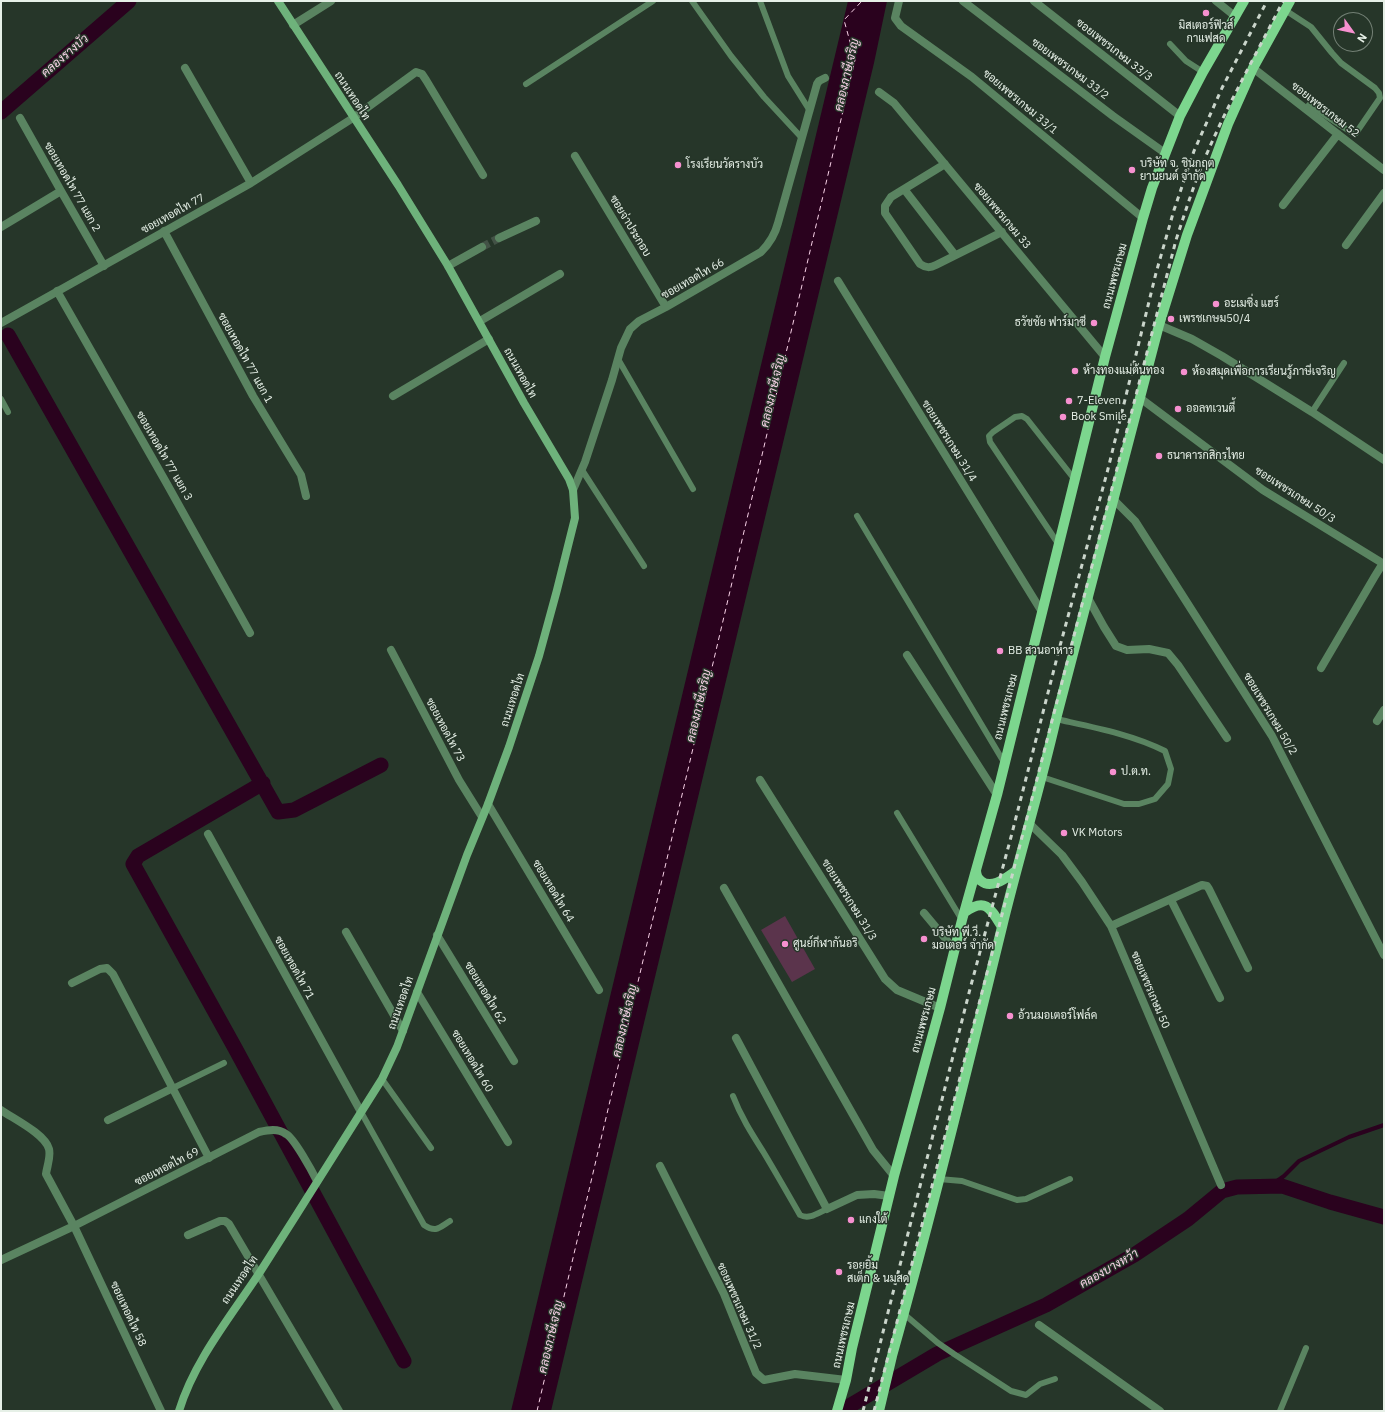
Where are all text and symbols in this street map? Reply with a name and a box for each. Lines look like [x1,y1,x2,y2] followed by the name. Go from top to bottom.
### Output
[1201,8,1211,18] marker: มิสเตอร์ฟิวส์ กาแฟสด
[1333,12,1373,52] north arrow
[1073,16,1155,84] street label: ซอยเพชรเกษม 33/3
[1179,19,1233,45] place label: มิสเตอร์ฟิวส์ กาแฟสด
[1354,31,1370,45] text: N
[39,32,91,80] water label: คลองรางบัว
[1029,36,1111,102] street label: ซอยเพชรเกษม 33/2
[832,37,862,113] water label: คลองภาษีเจริญ
[980,67,1060,137] street label: ซอยเพชรเกษม 33/1
[331,69,373,123] street label: ถนนเทอดไท
[1288,79,1362,141] street label: ซอยเพชรเกษม 52
[41,140,103,234] street label: ซอยเทอดไท 77 แยก 2
[1140,157,1214,183] place label: บริษัท จ. ชินกฤต ยานยนต์ จำกัด
[686,158,763,172] place label: โรงเรียนวัดรางบัว
[673,160,683,170] marker: โรงเรียนวัดรางบัว
[1127,165,1137,175] marker: บริษัท จ. ชินกฤต ยานยนต์ จำกัด
[970,180,1034,252] street label: ซอยเพชรเกษม 33
[139,191,207,237] street label: ซอยเทอดไท 77
[607,193,653,259] street label: ซอยจ่าประกอบ
[1100,242,1130,310] street label: ถนนเพชรเกษม
[659,256,727,302] street label: ซอยเทอดไท 66
[1224,297,1279,311] place label: อะเมซิ่ง แฮร์
[1211,299,1221,309] marker: อะเมซิ่ง แฮร์
[215,311,275,405] street label: ซอยเทอดไท 77 แยก 1
[1179,312,1250,326] place label: เพรชเกษม50/4
[1166,314,1176,324] marker: เพรชเกษม50/4
[1015,316,1086,330] place label: ธวัชชัย ฟาร์มาซี
[1089,318,1099,328] marker: ธวัชชัย ฟาร์มาซี
[501,346,539,400] street label: ถนนเทอดไท
[758,353,788,429] water label: คลองภาษีเจริญ
[1083,364,1164,378] place label: ห้างทองแม่ต้นทอง
[1192,365,1336,379] place label: ห้องสมุดเพื่อการเรียนรู้ภาษีเจริญ
[1070,366,1080,376] marker: ห้างทองแม่ต้นทอง
[1179,367,1189,377] marker: ห้องสมุดเพื่อการเรียนรู้ภาษีเจริญ
[1077,394,1121,408] place label: 7-Eleven
[1064,396,1074,406] marker: 7-Eleven
[919,398,979,484] street label: ซอยเพชรเกษม 31/4
[1186,402,1235,416] place label: ออลทเวนตี้
[1173,404,1183,414] marker: ออลทเวนตี้
[133,409,195,503] street label: ซอยเทอดไท 77 แยก 3
[1071,410,1127,424] place label: Book Smile
[1058,412,1068,422] marker: Book Smile
[1167,449,1245,463] place label: ธนาคารกสิกรไทย
[1154,451,1164,461] marker: ธนาคารกสิกรไทย
[1252,464,1338,526] street label: ซอยเพชรเกษม 50/3
[1008,644,1073,658] place label: BB สวนอาหาร
[995,646,1005,656] marker: BB สวนอาหาร
[684,668,714,744] water label: คลองภาษีเจริญ
[1240,671,1300,757] street label: ซอยเพชรเกษม 50/2
[498,672,528,728] street label: ถนนเทอดไท
[991,673,1021,741] street label: ถนนเพชรเกษม
[423,696,467,764] street label: ซอยเทอดไท 73
[1121,765,1151,779] place label: ป.ต.ท.
[1108,767,1118,777] marker: ป.ต.ท.
[1072,826,1123,840] place label: VK Motors
[1059,828,1069,838] marker: VK Motors
[529,857,577,925] street label: ซอยเทอดไท 64
[819,857,879,943] street label: ซอยเพชรเกษม 31/3
[932,926,994,952] place label: บริษัท พี.วี. มอเตอร์ จำกัด
[271,934,317,1002] street label: ซอยเทอดไท 71
[919,934,929,944] marker: บริษัท พี.วี. มอเตอร์ จำกัด
[793,937,858,951] place label: ศูนย์กีฬากันอริ
[780,939,790,949] marker: ศูนย์กีฬากันอริ
[1128,949,1172,1031] street label: ซอยเพชรเกษม 50
[461,959,509,1027] street label: ซอยเทอดไท 62
[385,975,417,1031] street label: ถนนเทอดไท
[610,983,640,1059] water label: คลองภาษีเจริญ
[909,986,939,1054] street label: ถนนเพชรเกษม
[1018,1009,1097,1023] place label: อ้วนมอเตอร์โฟล์ค
[1005,1011,1015,1021] marker: อ้วนมอเตอร์โฟล์ค
[448,1027,496,1095] street label: ซอยเทอดไท 60
[133,1145,201,1189] street label: ซอยเทอดไท 69
[859,1213,888,1227] place label: แกงใต้
[846,1215,856,1225] marker: แกงใต้
[1077,1246,1141,1292] water label: คลองบางหว้า
[219,1253,261,1307] street label: ถนนเทอดไท
[847,1259,909,1285] place label: รอยยิ้ม สเต็ก & นมสด
[714,1261,764,1351] street label: ซอยเพชรเกษม 31/2
[834,1267,844,1277] marker: รอยยิ้ม สเต็ก & นมสด
[107,1279,149,1349] street label: ซอยเทอดไท 58
[536,1299,566,1375] water label: คลองภาษีเจริญ
[830,1301,858,1369] street label: ถนนเพชรเกษม

